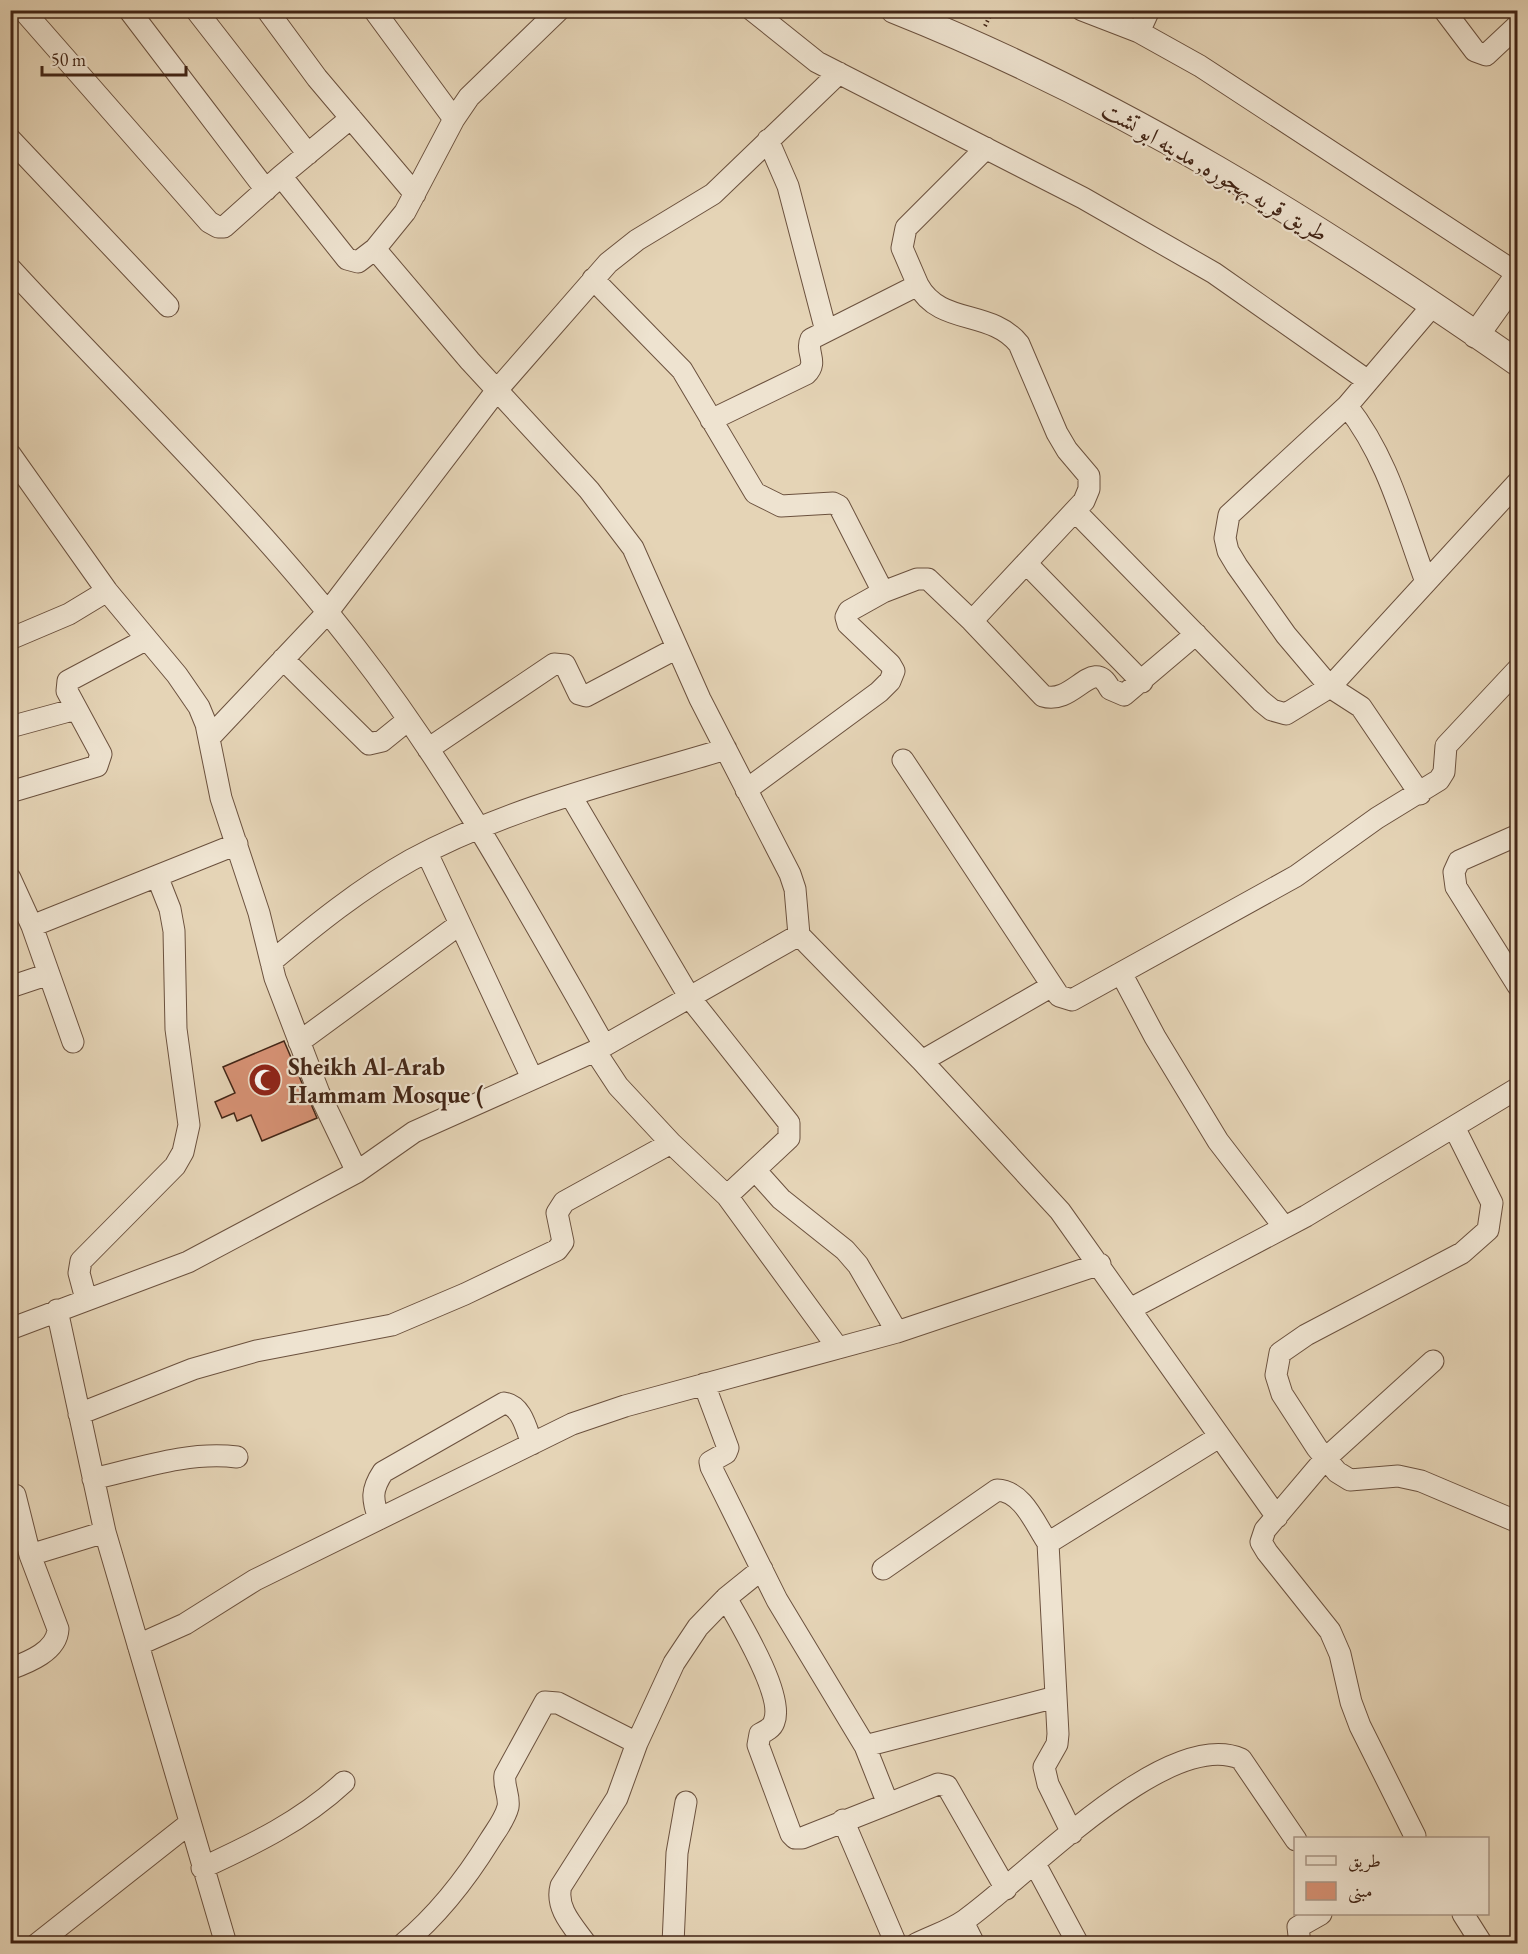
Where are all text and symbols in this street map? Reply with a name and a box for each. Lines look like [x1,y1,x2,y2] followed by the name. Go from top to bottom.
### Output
[42,39,186,77] scale bar
[51,48,86,71] text: 50 m
[1096,93,1334,249] street label: طريق قريه بهجوره, مدينه ابو تشت
[288,1051,483,1111] place label: Sheikh Al-Arab Hammam Mosque (
[247,1062,283,1098] mosque icon: Sheikh Al-Arab Hammam Mosque (
[1294,1837,1489,1915] legend
[1348,1849,1381,1873] text: طريق
[1348,1879,1373,1904] text: مبنى

